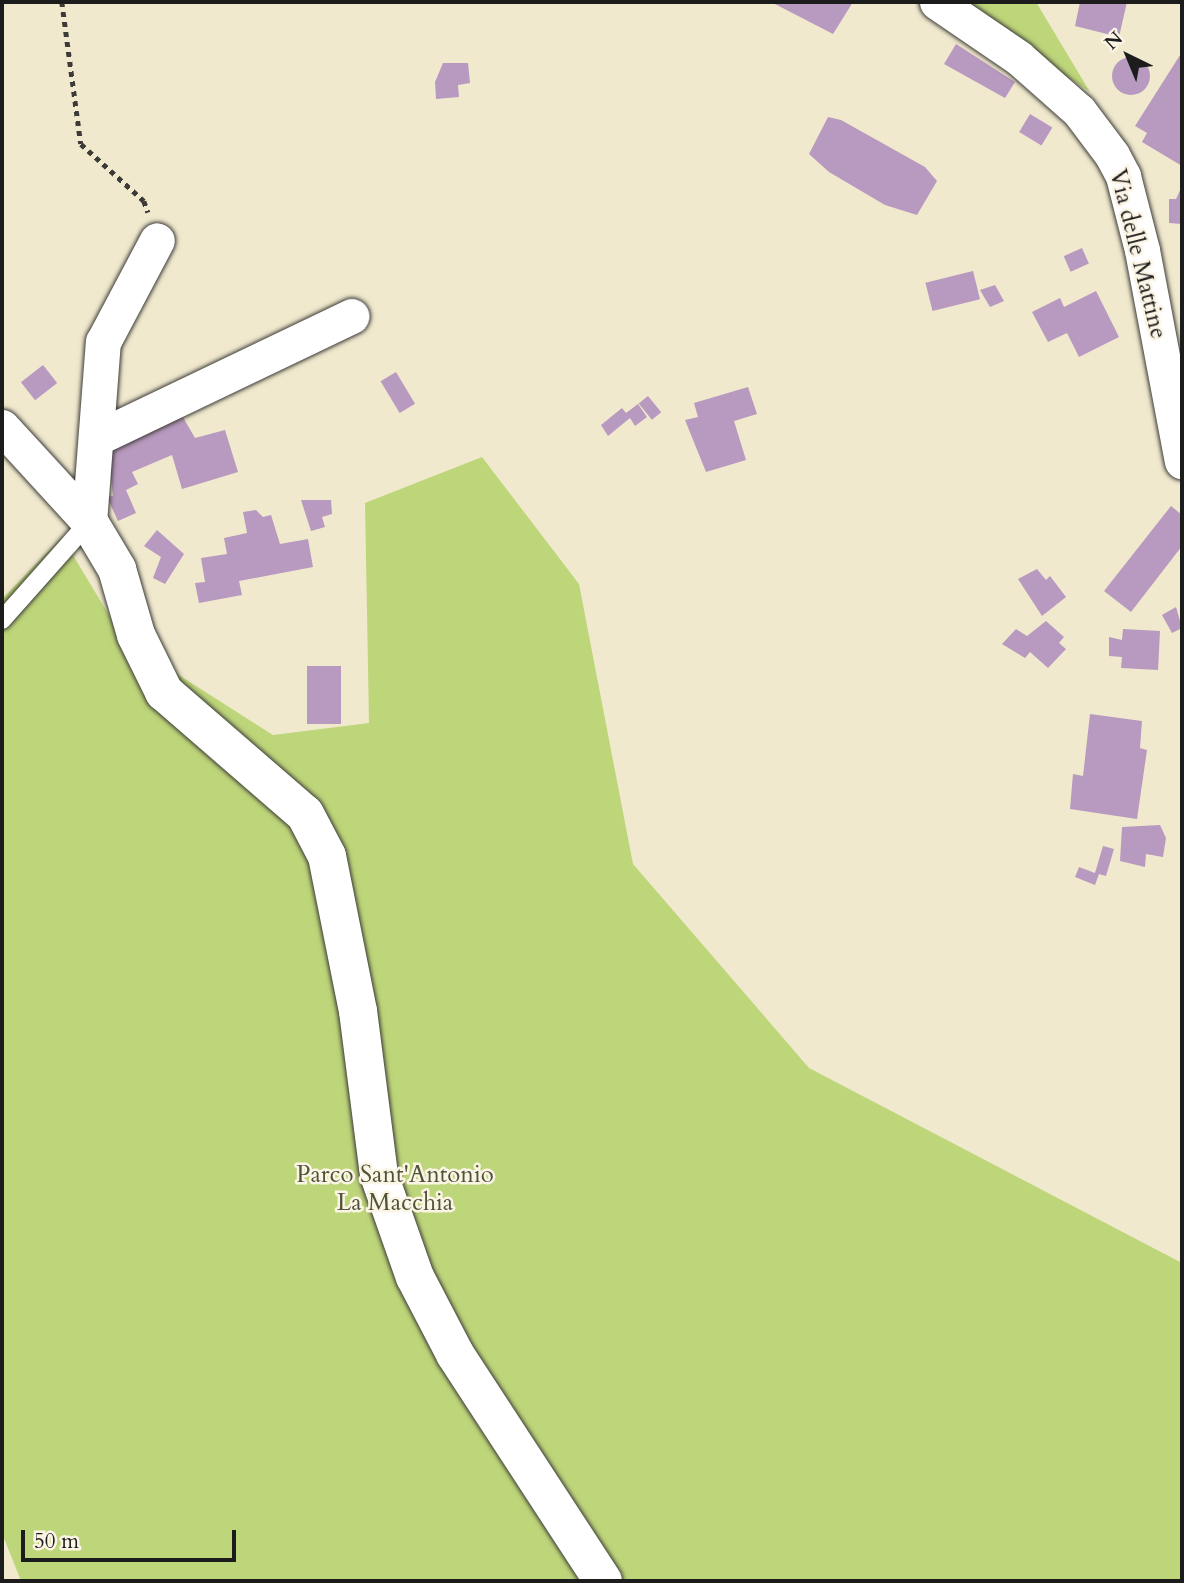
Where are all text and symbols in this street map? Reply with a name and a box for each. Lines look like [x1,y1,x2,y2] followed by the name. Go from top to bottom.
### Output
[1093,21,1163,91] north arrow
[1099,26,1129,56] text: N
[1103,166,1173,342] street label: Via delle Mattine
[296,1161,494,1217] park label: Parco Sant'Antonio La Macchia
[24,1516,240,1560] scale bar
[34,1527,79,1556] text: 50 m

